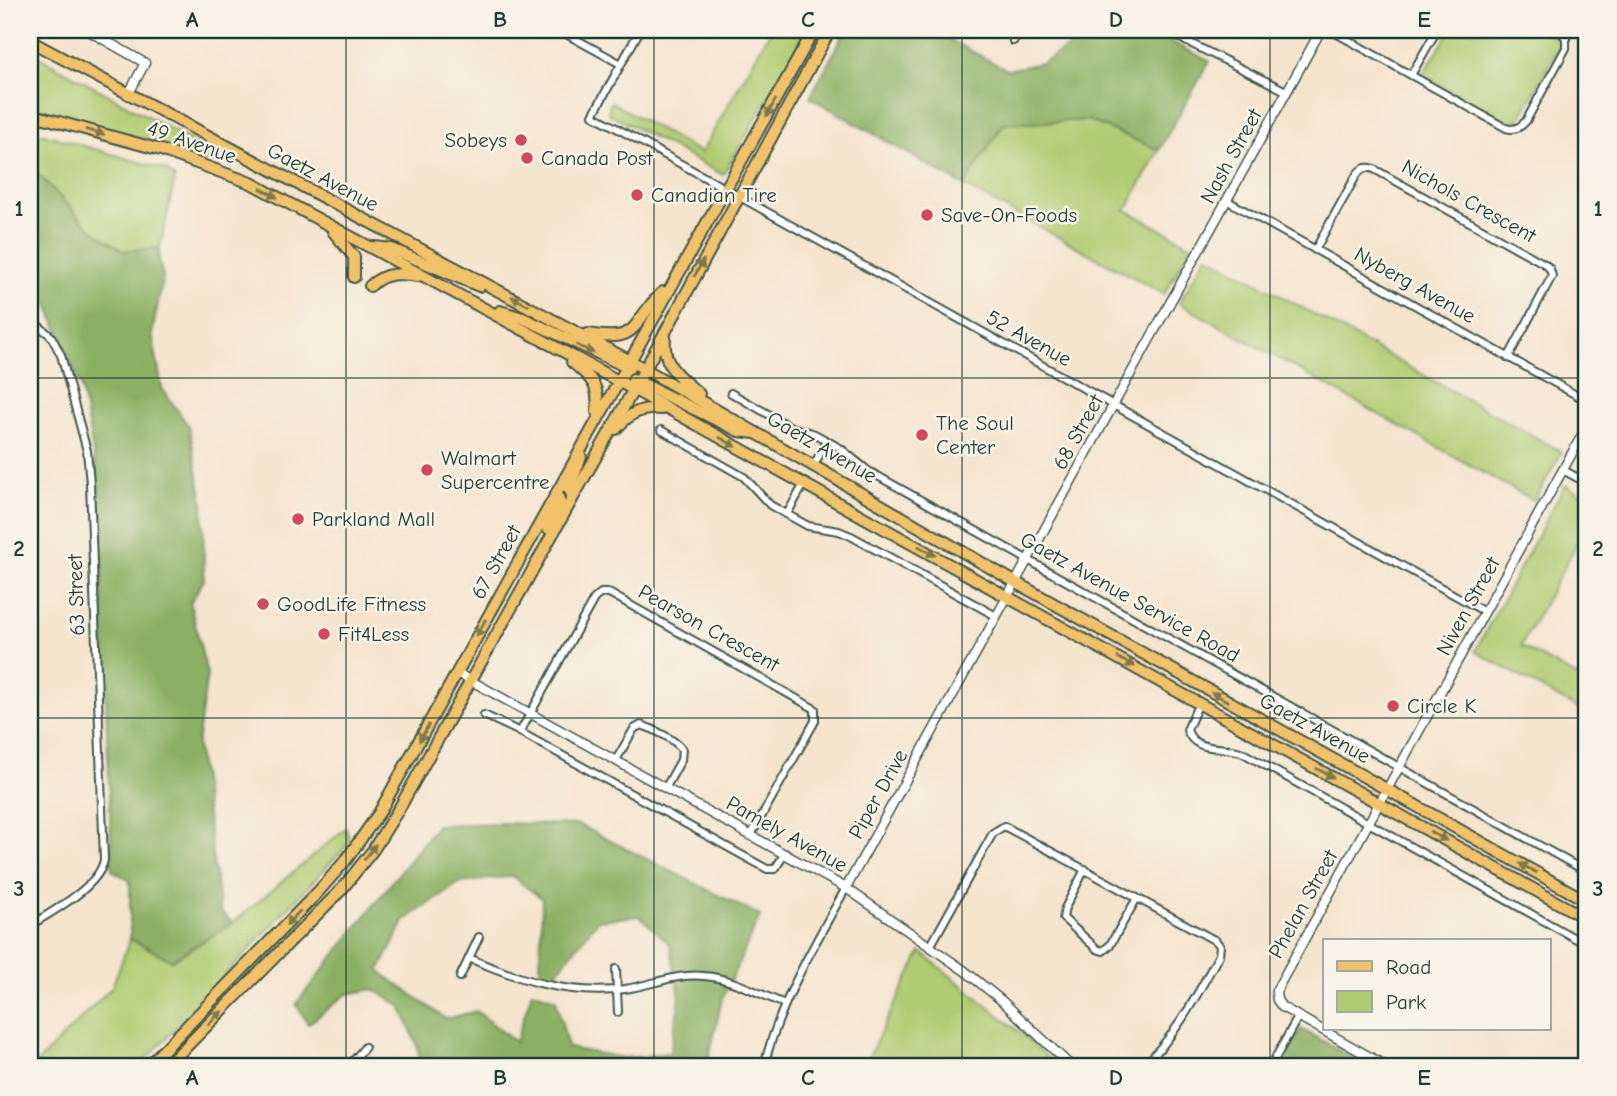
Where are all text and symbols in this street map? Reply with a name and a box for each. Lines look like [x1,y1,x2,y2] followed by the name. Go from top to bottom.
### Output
[186,6,199,33] text: A
[493,6,507,33] text: B
[801,6,815,33] text: C
[1109,6,1123,33] text: D
[1417,6,1431,33] text: E
[765,98,777,117] one-way arrow
[1195,104,1267,207] street label: Nash Street
[144,116,240,168] street label: 49 Avenue
[84,127,106,138] one-way arrow
[444,128,507,152] place label: Sobeys
[513,132,529,148] marker: Sobeys
[263,138,383,216] street label: Gaetz Avenue
[541,146,654,170] place label: Canada Post
[519,150,535,166] marker: Canada Post
[1398,154,1541,248] street label: Nichols Crescent
[651,183,777,207] place label: Canadian Tire
[260,187,279,199] one-way arrow
[629,187,645,203] marker: Canadian Tire
[14,195,24,222] text: 1
[1593,195,1603,222] text: 1
[941,203,1077,227] place label: Save-On-Foods
[919,207,935,223] marker: Save-On-Foods
[1350,242,1480,328] street label: Nyberg Avenue
[693,258,705,278] one-way arrow
[511,295,530,307] one-way arrow
[982,305,1076,371] street label: 52 Avenue
[575,344,596,355] one-way arrow
[1048,390,1109,474] street label: 68 Street
[763,406,881,488] street label: Gaetz Avenue
[936,411,1014,459] place label: The Soul Center
[914,427,930,443] marker: The Soul Center
[718,436,737,448] one-way arrow
[441,446,549,494] place label: Walmart Supercentre
[419,462,435,478] marker: Walmart Supercentre
[312,507,435,531] place label: Parkland Mall
[290,511,306,527] marker: Parkland Mall
[466,520,527,603] street label: 67 Street
[1016,527,1244,667] street label: Gaetz Avenue Service Road
[13,535,25,562] text: 2
[1592,535,1604,562] text: 2
[917,546,937,557] one-way arrow
[1431,552,1505,659] street label: Niven Street
[63,553,89,636] street label: 63 Street
[634,579,784,677] street label: Pearson Crescent
[277,592,426,616] place label: GoodLife Fitness
[255,596,271,612] marker: GoodLife Fitness
[476,619,488,639] one-way arrow
[338,622,409,646] place label: Fit4Less
[316,626,332,642] marker: Fit4Less
[1116,656,1136,668] one-way arrow
[1256,688,1374,768] street label: Gaetz Avenue
[1210,691,1229,703] one-way arrow
[1407,694,1477,718] place label: Circle K
[1385,698,1401,714] marker: Circle K
[418,723,430,743] one-way arrow
[844,745,912,843] street label: Piper Drive
[1315,767,1334,779] one-way arrow
[722,791,852,877] street label: Pamely Avenue
[1429,830,1448,842] one-way arrow
[363,843,377,861] one-way arrow
[1263,845,1343,962] street label: Phelan Street
[1518,862,1537,874] one-way arrow
[13,875,25,902] text: 3
[1592,875,1604,902] text: 3
[285,909,302,926] one-way arrow
[1323,939,1550,1030] legend
[1386,955,1431,979] text: Road
[1386,990,1426,1014] text: Park
[206,1009,223,1026] one-way arrow
[186,1064,199,1091] text: A
[493,1064,507,1091] text: B
[801,1064,815,1091] text: C
[1109,1064,1123,1091] text: D
[1417,1064,1431,1091] text: E

